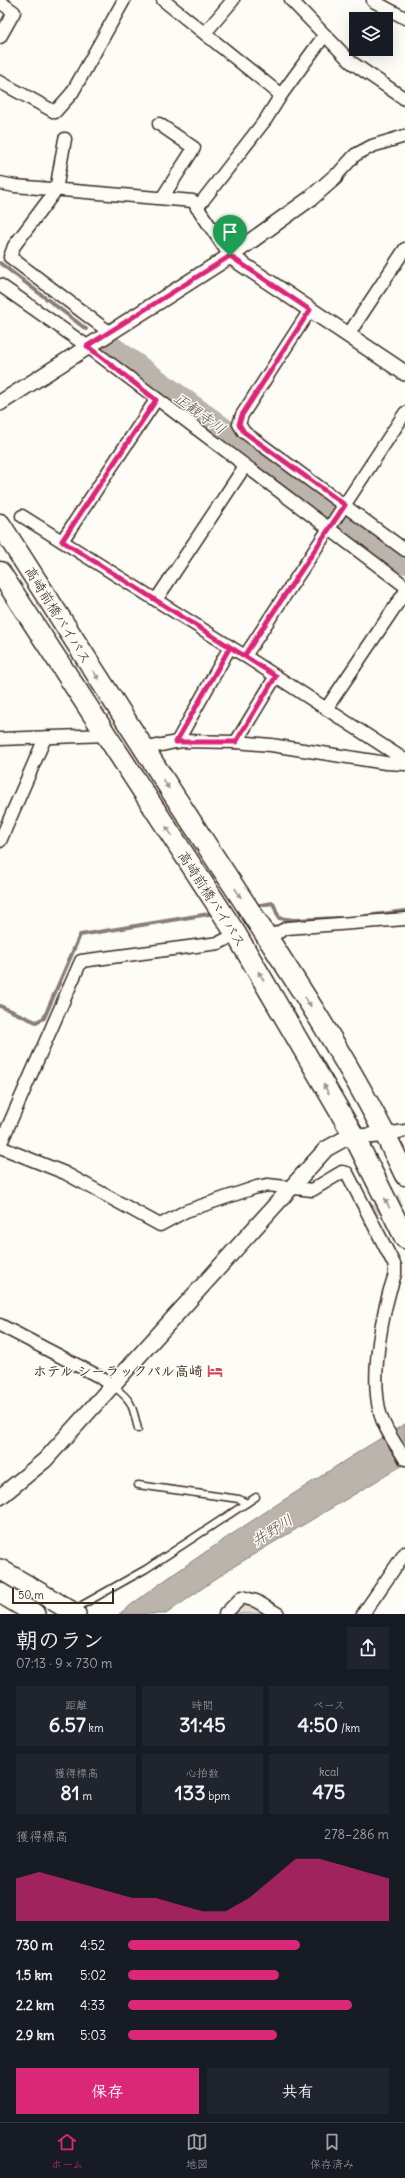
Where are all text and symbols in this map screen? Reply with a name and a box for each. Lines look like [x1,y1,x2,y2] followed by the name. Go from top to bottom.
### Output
[349,12,393,56] map controls
[349,12,393,56] button: layers
[213,215,247,256] pin
[219,221,241,243] icon: arrive
[170,388,230,438] water label: 正観寺川
[21,563,95,667] street label: 高崎前橋バイパス
[92,670,100,680] one-way arrow
[162,779,170,789] one-way arrow
[165,826,173,836] one-way arrow
[174,847,250,951] street label: 高崎前橋バイパス
[234,887,241,899] one-way arrow
[257,970,264,982] one-way arrow
[305,996,312,1008] one-way arrow
[323,1083,330,1094] one-way arrow
[384,1197,390,1209] one-way arrow
[33,1362,203,1380] place label: ホテル シーラックパル高崎
[206,1362,224,1380] hotel icon: ホテル シーラックパル高崎
[248,1510,296,1550] water label: 井野川
[12,1586,114,1605] scale bar
[18,1588,44,1602] text: 50 m
[16,1626,104,1654] text: 朝のラン
[347,1627,389,1669] button: share
[16,1655,112,1672] text: 07:13 · 9 × 730 m
[65,1698,87,1712] text: 距離
[191,1698,213,1712] text: 時間
[313,1698,345,1712] text: ペース
[49,1712,86,1737] text: 6.57
[179,1712,226,1737] text: 31:45
[298,1712,338,1737] text: 4:50
[86,1721,104,1735] text: km
[338,1721,360,1735] text: /km
[319,1765,339,1779] text: kcal
[54,1766,98,1780] text: 獲得標高
[186,1766,219,1780] text: 心拍数
[312,1779,345,1804] text: 475
[60,1780,80,1805] text: 81
[175,1780,206,1805] text: 133
[80,1789,92,1803] text: m
[206,1789,230,1803] text: bpm
[324,1826,389,1843] text: 278–286 m
[16,1828,68,1845] text: 獲得標高
[16,1937,53,1954] text: 730 m
[80,1937,105,1954] text: 4:52
[16,1967,52,1984] text: 1.5 km
[80,1967,106,1984] text: 5:02
[16,1997,54,2014] text: 2.2 km
[80,1997,105,2014] text: 4:33
[16,2027,54,2044] text: 2.9 km
[80,2027,106,2044] text: 5:03
[16,2068,199,2114] button: 保存
[207,2068,389,2114] button: 共有
[51,2131,84,2171] tab: ホーム
[186,2131,208,2171] tab: 地図
[310,2131,354,2171] tab: 保存済み

